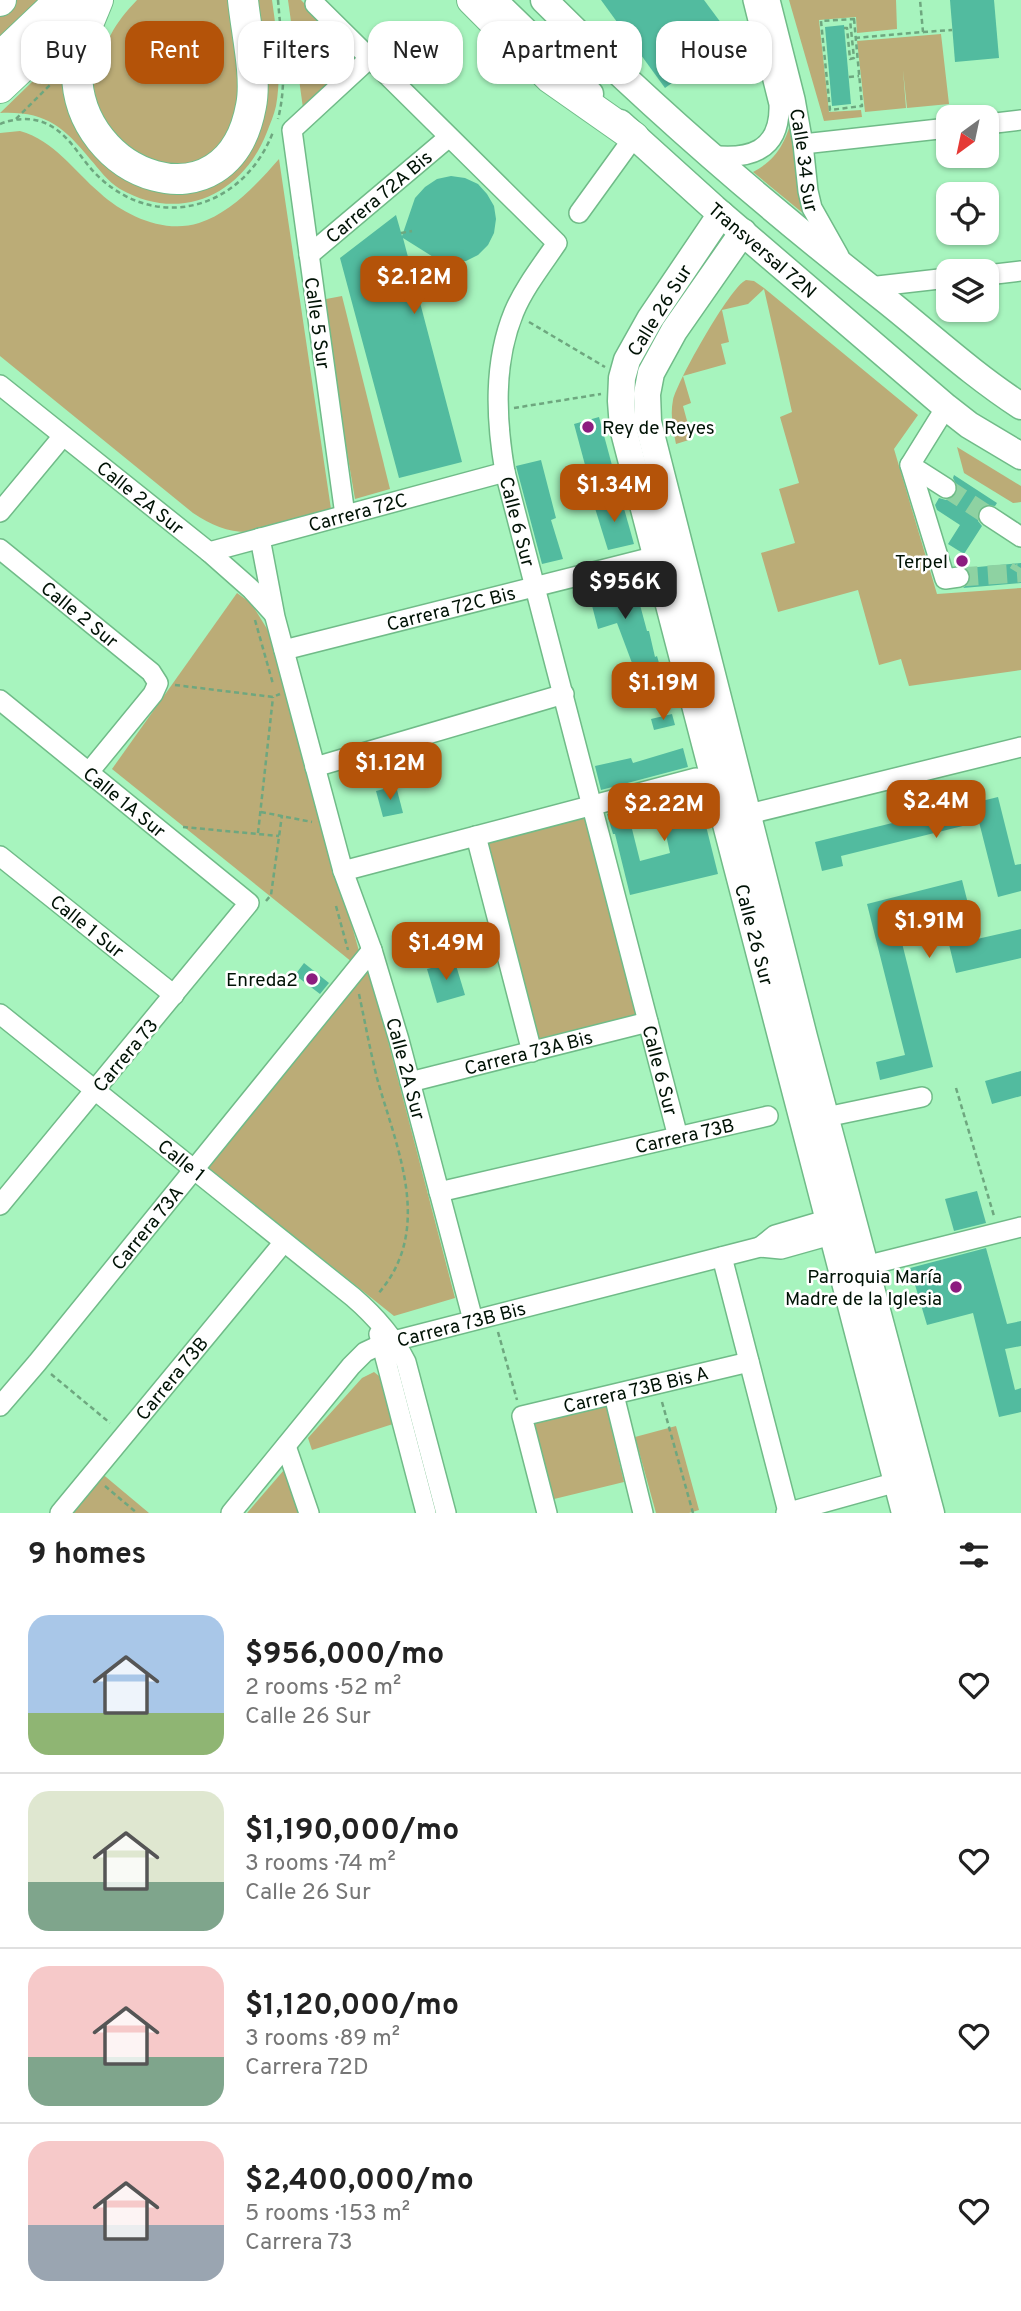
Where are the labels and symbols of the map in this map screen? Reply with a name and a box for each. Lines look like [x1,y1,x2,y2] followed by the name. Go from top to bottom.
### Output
[936,105,999,168] north arrow
[783,107,823,215] street label: Calle 34 Sur
[322,146,438,250] street label: Carrera 72A Bis
[702,198,821,305] street label: Transversal 72N
[357,256,471,316] pin: $2.12M
[623,260,699,362] street label: Calle 26 Sur
[298,276,334,371] street label: Calle 5 Sur
[602,417,715,441] place label: Rey de Reyes
[580,419,596,435] marker: Rey de Reyes
[91,457,188,541] street label: Calle 2A Sur
[557,464,671,524] pin: $1.34M
[493,474,539,570] street label: Calle 6 Sur
[306,489,410,539] street label: Carrera 72C
[895,551,948,575] place label: Terpel
[954,553,970,569] marker: Terpel
[576,562,674,621] pin: $956K
[35,577,123,655] street label: Calle 2 Sur
[384,582,518,638] street label: Carrera 72C Bis
[606,662,720,722] pin: $1.19M
[333,742,447,802] pin: $1.12M
[77,762,170,844] street label: Calle 1A Sur
[887,780,985,840] pin: $2.4M
[607,784,721,843] pin: $2.22M
[728,882,778,989] street label: Calle 26 Sur
[44,891,129,965] street label: Calle 1 Sur
[872,900,986,960] pin: $1.91M
[389,922,503,982] pin: $1.49M
[226,969,298,993] place label: Enreda2
[304,971,320,987] marker: Enreda2
[89,1015,164,1098] street label: Carrera 73
[379,1015,430,1123] street label: Calle 2A Sur
[635,1023,682,1119] street label: Calle 6 Sur
[462,1026,596,1082] street label: Carrera 73A Bis
[633,1114,737,1160] street label: Carrera 73B
[152,1135,209,1188] street label: Calle 1
[107,1182,190,1276] street label: Carrera 73A
[785,1266,942,1312] place label: Parroquia María Madre de la Iglesia
[948,1279,964,1295] marker: Parroquia María Madre de la Iglesia
[395,1298,529,1354] street label: Carrera 73B Bis
[131,1333,215,1426] street label: Carrera 73B
[561,1362,711,1420] street label: Carrera 73B Bis A

